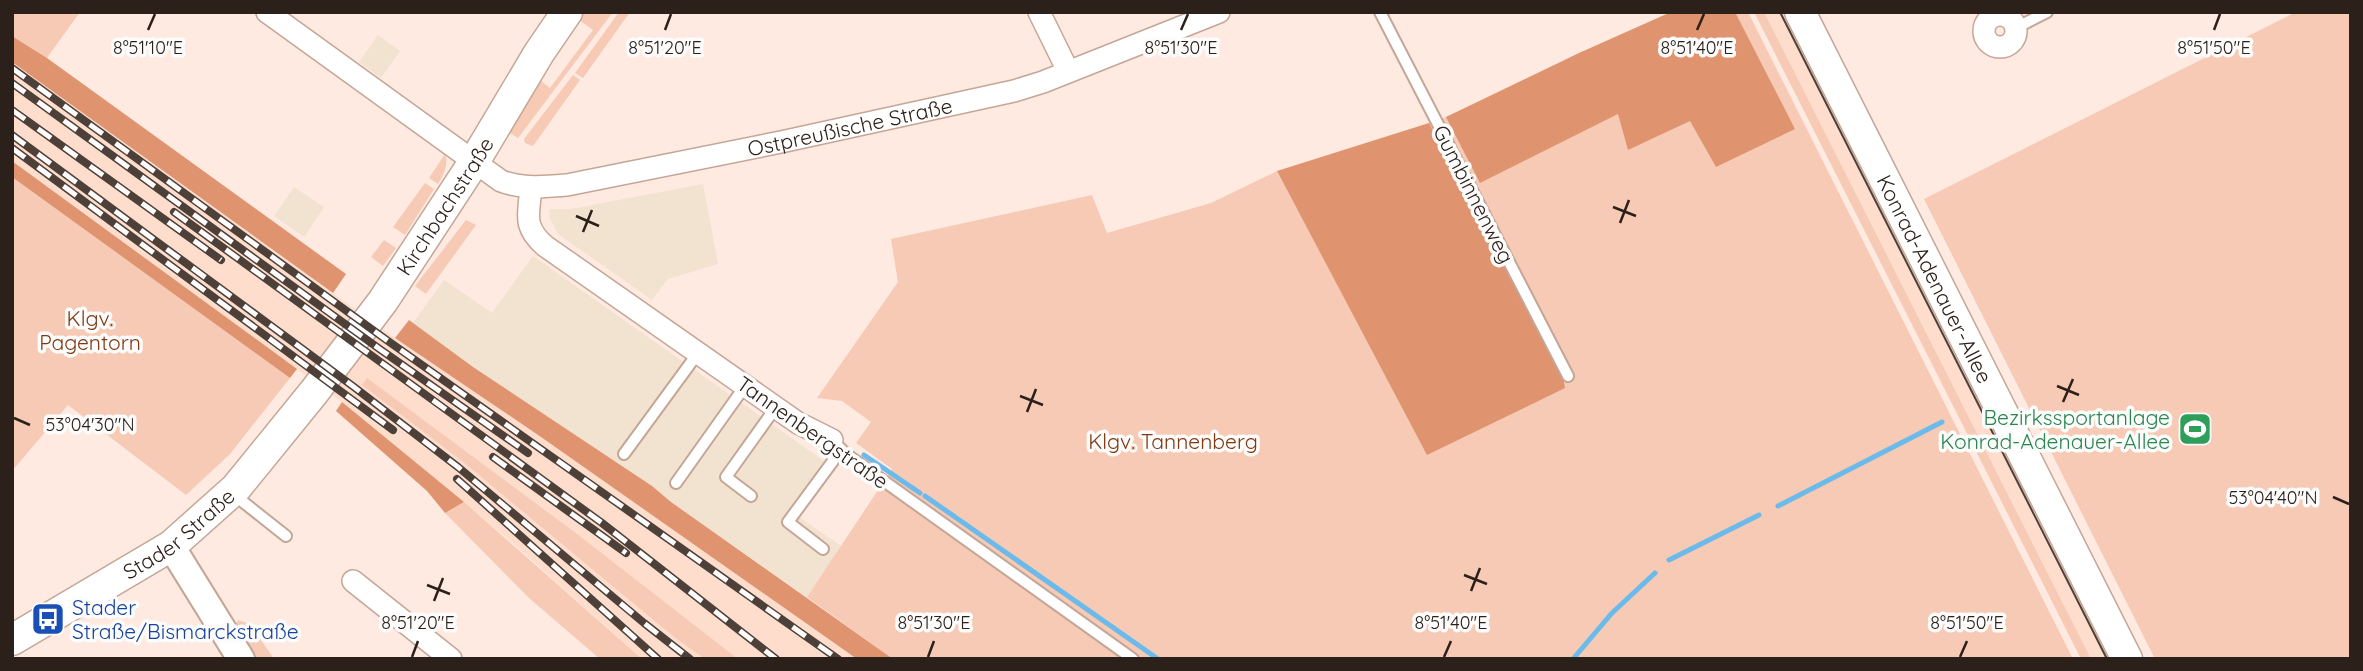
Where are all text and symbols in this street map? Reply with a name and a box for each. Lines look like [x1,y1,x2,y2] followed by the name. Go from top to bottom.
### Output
[113,36,183,59] text: 8°51'10"E
[628,36,702,59] text: 8°51'20"E
[1145,36,1217,59] text: 8°51'30"E
[1661,36,1733,59] text: 8°51'40"E
[2177,36,2251,59] text: 8°51'50"E
[745,92,955,161] street label: Ostpreußische Straße
[1428,120,1520,268] street label: Gumbinnenweg
[390,132,499,280] street label: Kirchbachstraße
[1871,170,1998,387] street label: Konrad-Adenauer-Allee
[39,305,141,355] park label: Klgv. Pagentorn
[732,370,894,494] street label: Tannenbergstraße
[1940,404,2170,454] place label: Bezirkssportanlage Konrad-Adenauer-Allee
[2176,410,2214,448] sports icon: Bezirkssportanlage Konrad-Adenauer-Allee
[45,413,135,436] text: 53°04'30"N
[1088,428,1258,454] park label: Klgv. Tannenberg
[118,483,240,585] street label: Stader Straße
[2228,486,2318,509] text: 53°04'40"N
[72,594,299,644] place label: Stader Straße/Bismarckstraße
[29,600,67,638] bus stop icon: Stader Straße/Bismarckstraße
[381,611,455,634] text: 8°51'20"E
[898,611,970,634] text: 8°51'30"E
[1415,611,1487,634] text: 8°51'40"E
[1930,611,2004,634] text: 8°51'50"E

